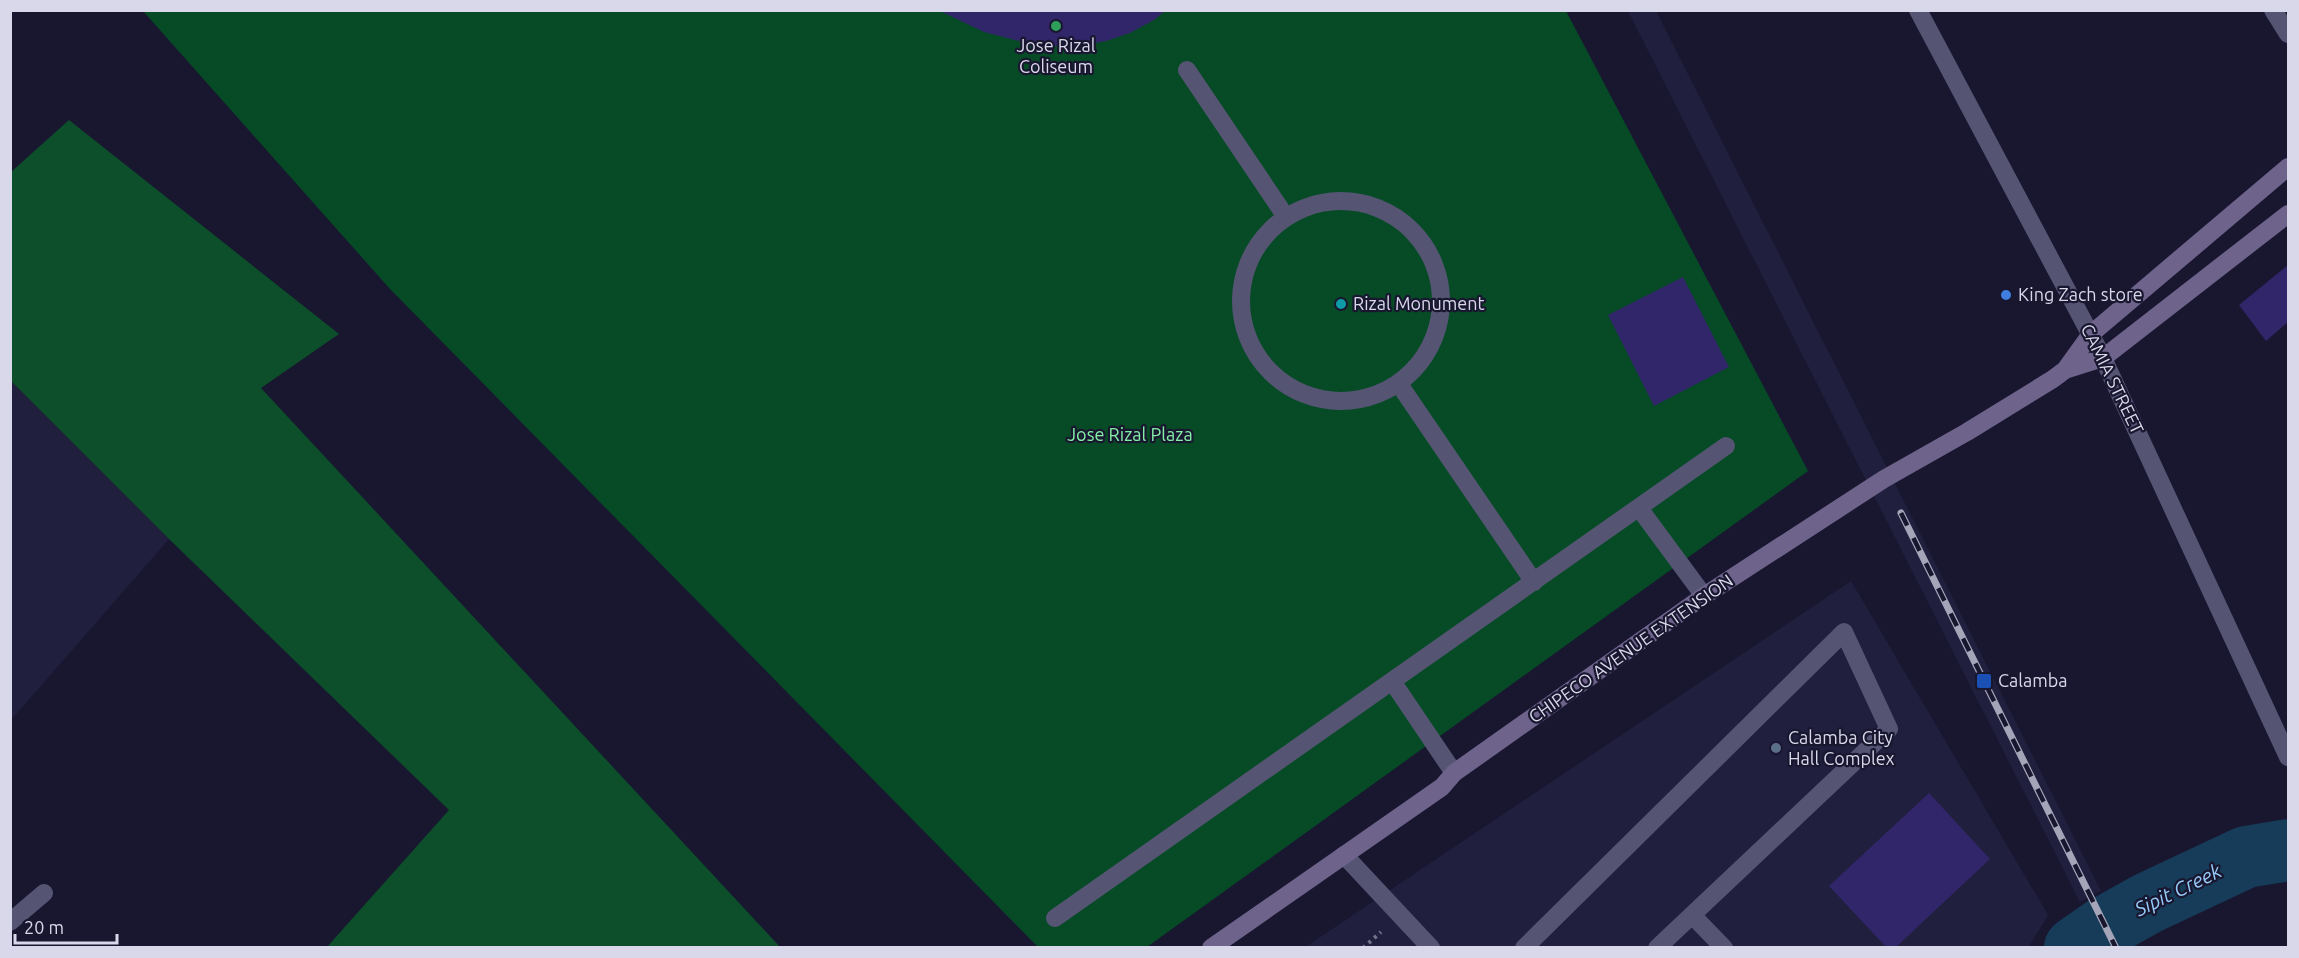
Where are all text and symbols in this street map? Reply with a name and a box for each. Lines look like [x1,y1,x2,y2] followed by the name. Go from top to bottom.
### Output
[1049,19,1063,33] marker: Jose Rizal Coliseum
[1016,35,1096,76] place label: Jose Rizal Coliseum
[2018,284,2143,304] place label: King Zach store
[1999,288,2013,302] marker: King Zach store
[1353,293,1485,313] place label: Rizal Monument
[1334,297,1348,311] marker: Rizal Monument
[2078,320,2148,437] street label: CAMIA STREET
[1067,424,1193,444] park label: Jose Rizal Plaza
[1524,570,1736,727] street label: CHIPECO AVENUE EXTENSION
[1998,670,2068,690] place label: Calamba
[1975,672,1993,690] marker: Calamba
[1788,727,1895,768] place label: Calamba City Hall Complex
[1769,741,1783,755] marker: Calamba City Hall Complex
[2130,858,2226,921] water label: Sipit Creek
[15,907,117,945] scale bar
[24,917,64,937] text: 20 m

